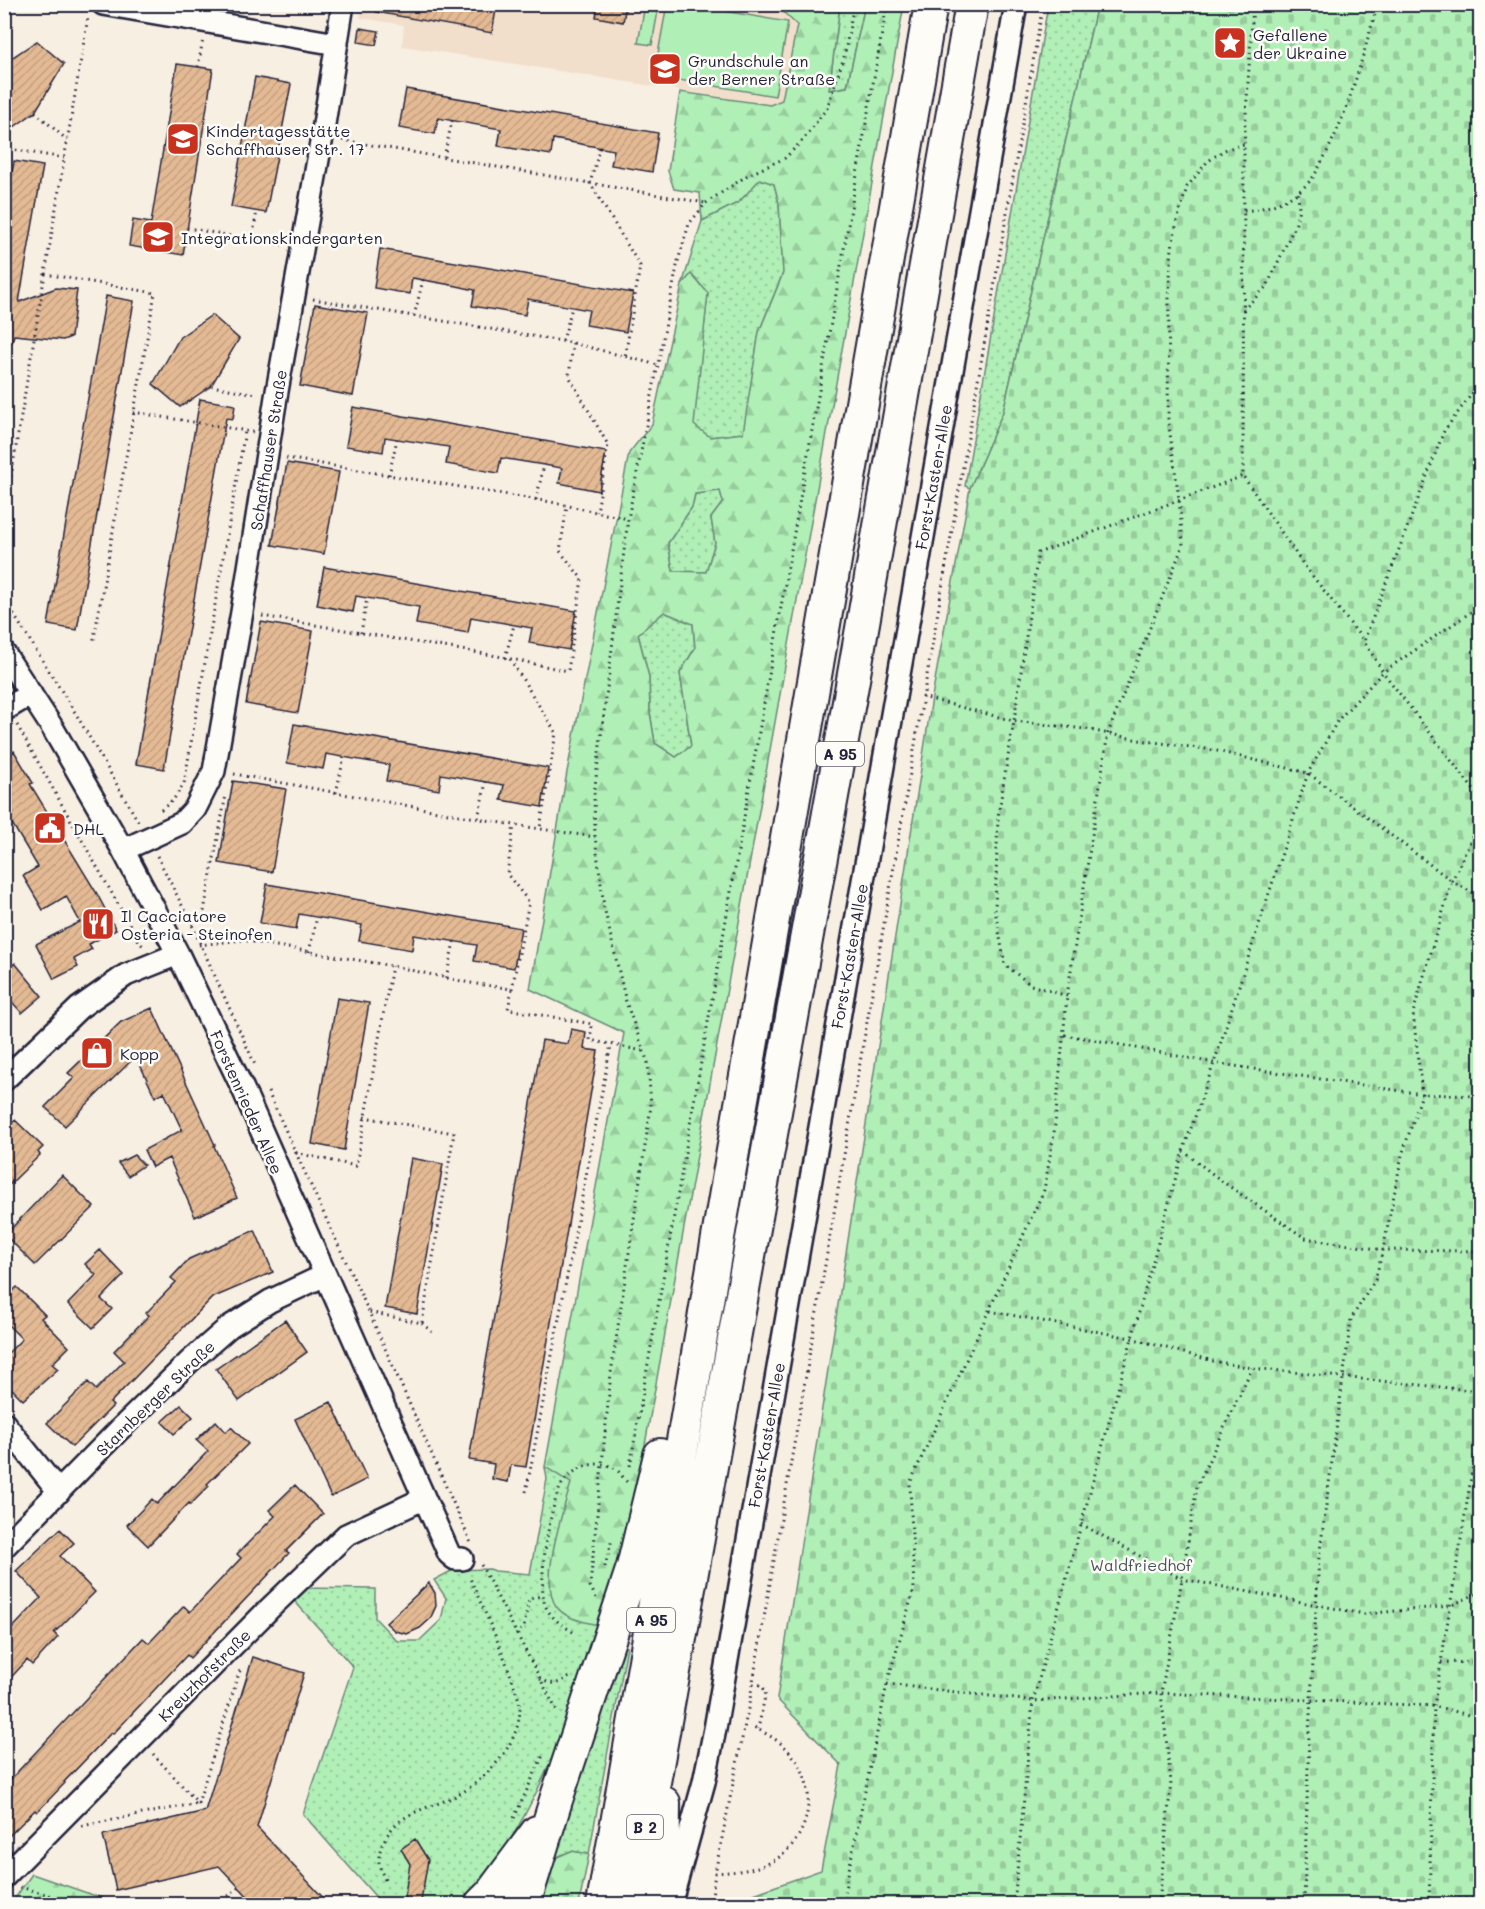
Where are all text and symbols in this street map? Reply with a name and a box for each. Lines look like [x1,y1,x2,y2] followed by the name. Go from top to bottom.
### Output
[1253,24,1347,63] place label: Gefallene der Ukraine
[1212,25,1248,61] place icon: Gefallene der Ukraine
[688,50,835,89] place label: Grundschule an der Berner Straße
[647,51,683,87] school or university icon: Grundschule an der Berner Straße
[206,120,365,159] place label: Kindertagesstätte Schaffhauser Str. 17
[165,121,201,157] school or university icon: Kindertagesstätte Schaffhauser Str. 17
[140,219,176,255] school or university icon: Integrationskindergarten
[181,227,383,248] place label: Integrationskindergarten
[245,368,291,532] street label: Schaffhauser Straße
[910,403,956,551] street label: Forst-Kasten-Allee
[816,742,864,766] road number: A 95
[32,810,68,846] public building icon: DHL
[73,818,104,839] place label: DHL
[826,882,872,1030] street label: Forst-Kasten-Allee
[121,905,272,944] place label: Il Cacciatore Osteria - Steinofen
[80,906,116,942] restaurant icon: Il Cacciatore Osteria - Steinofen
[206,1027,288,1177] street label: Forstenrieder Allee
[79,1035,115,1071] shop icon: Kopp
[120,1043,159,1064] place label: Kopp
[91,1336,219,1460] street label: Starnberger Straße
[743,1361,789,1509] street label: Forst-Kasten-Allee
[1090,1554,1193,1575] park label: Waldfriedhof
[627,1608,675,1632] road number: A 95
[153,1624,255,1726] street label: Kreuzhofstraße
[627,1815,663,1839] road number: B 2

